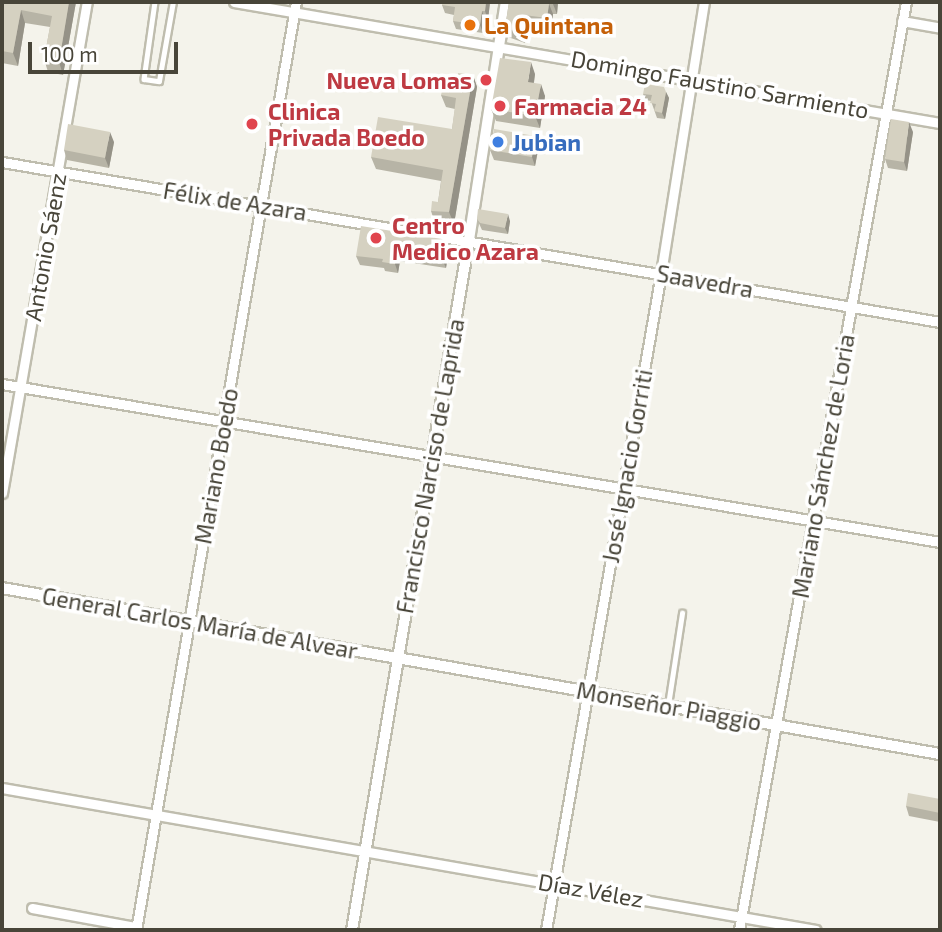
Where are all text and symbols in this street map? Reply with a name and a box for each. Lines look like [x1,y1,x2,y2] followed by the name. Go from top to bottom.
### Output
[484,11,614,39] place label: La Quintana
[462,17,478,33] marker: La Quintana
[32,28,182,72] scale bar
[41,41,98,66] text: 100 m
[569,44,871,124] street label: Domingo Faustino Sarmiento
[327,66,472,94] place label: Nueva Lomas
[478,72,494,88] marker: Nueva Lomas
[514,92,647,120] place label: Farmacia 24
[268,97,425,151] place label: Clinica Privada Boedo
[492,98,508,114] marker: Farmacia 24
[242,114,262,134] marker: Clinica Privada Boedo
[512,128,581,156] place label: Jubian
[490,134,506,150] marker: Jubian
[18,171,72,323] street label: Antonio Sáenz
[161,176,309,226] street label: Félix de Azara
[392,211,539,265] place label: Centro Medico Azara
[366,228,386,248] marker: Centro Medico Azara
[655,259,755,303] street label: Saavedra
[390,316,470,616] street label: Francisco Narciso de Laprida
[786,332,860,600] street label: Mariano Sánchez de Loria
[596,367,658,565] street label: José Ignacio Gorriti
[189,386,243,546] street label: Mariano Boedo
[40,582,360,664] street label: General Carlos María de Alvear
[574,676,764,736] street label: Monseñor Piaggio
[536,867,646,913] street label: Díaz Vélez

